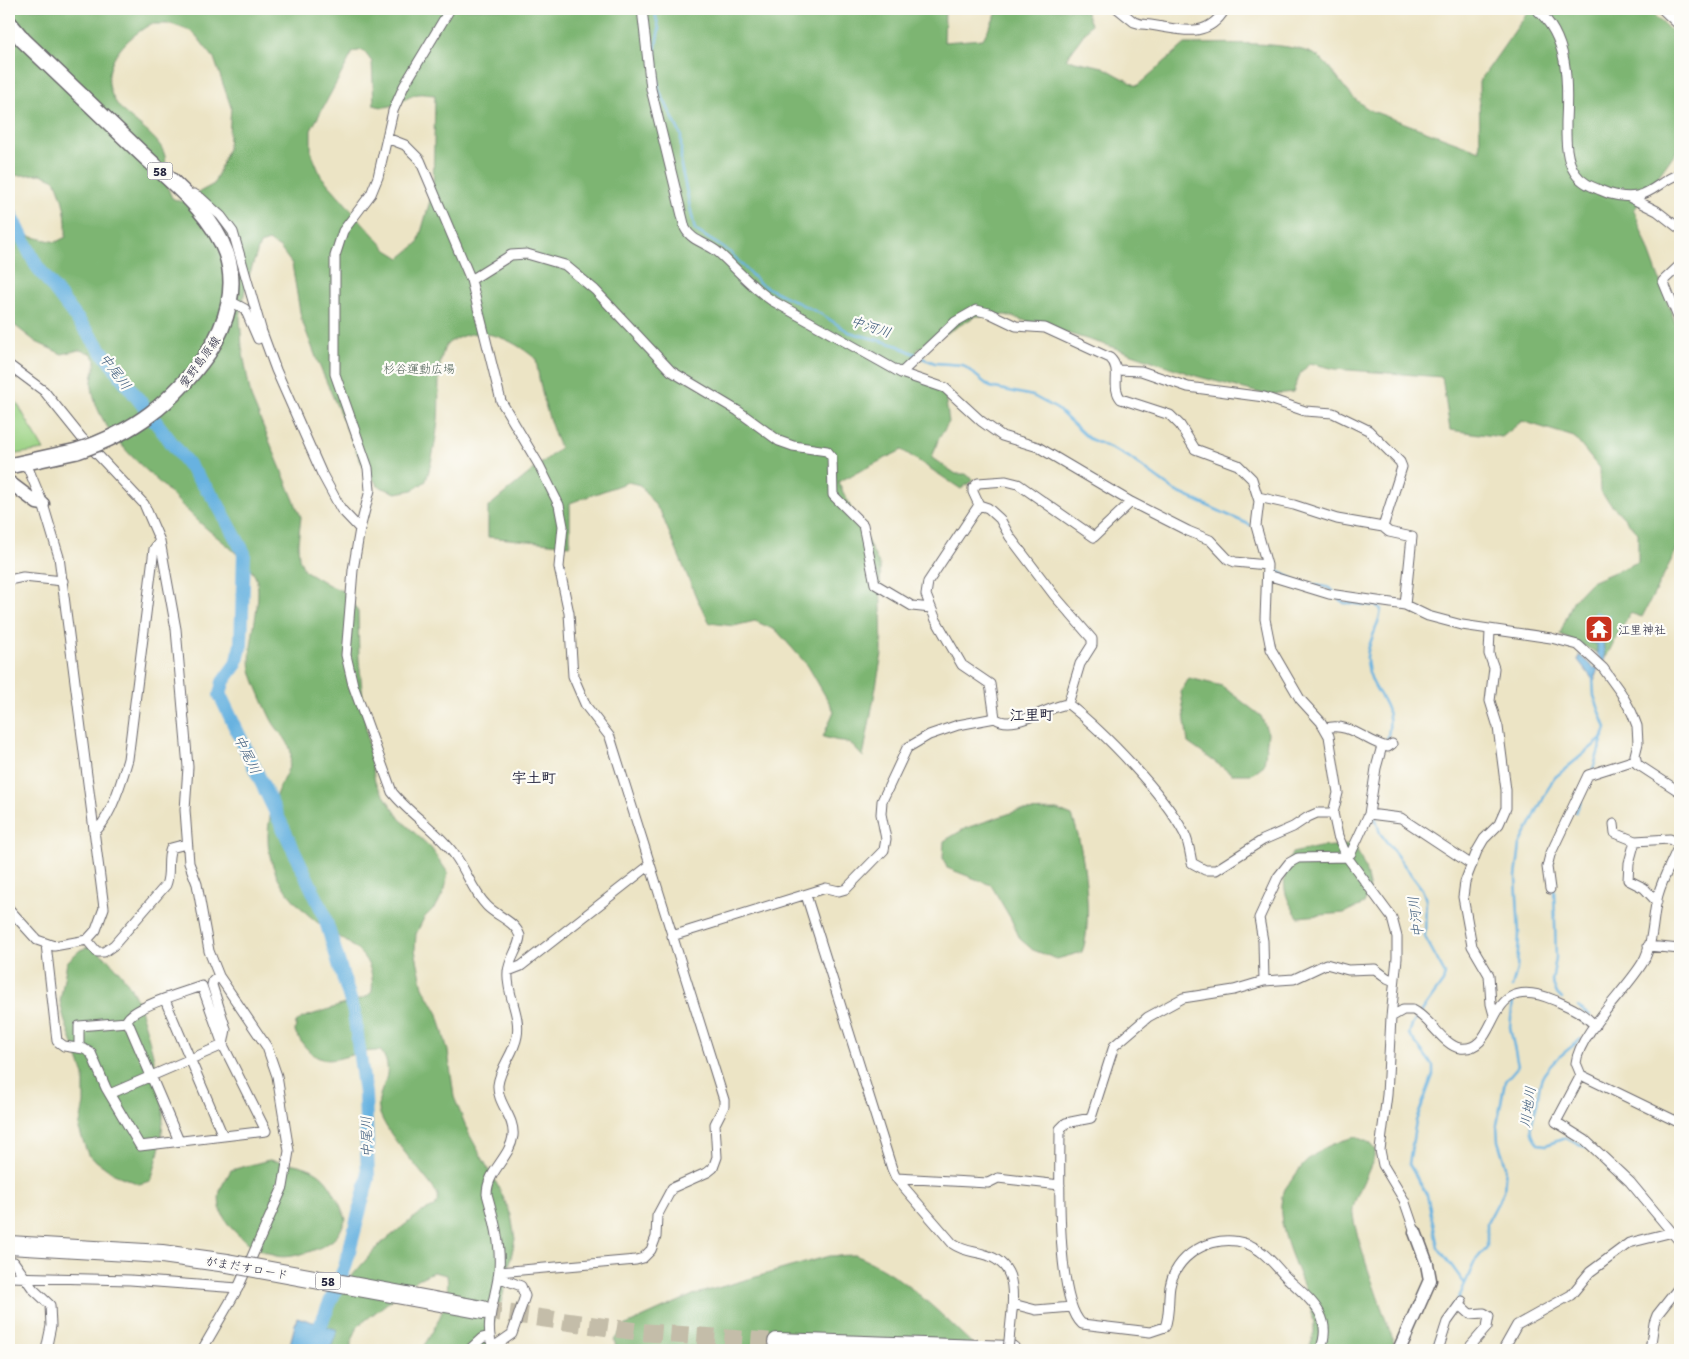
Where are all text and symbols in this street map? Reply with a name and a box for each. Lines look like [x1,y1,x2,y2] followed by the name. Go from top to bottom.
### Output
[148,162,172,180] road number: 58
[848,310,894,342] water label: 中河川
[174,331,224,391] street label: 愛野島原線
[95,348,137,394] water label: 中尾川
[383,359,455,377] park label: 杉谷運動広場
[1584,614,1614,644] temple icon: 江里神社
[1618,620,1666,638] place label: 江里神社
[1009,702,1055,725] district label: 江里町
[229,731,267,777] water label: 中尾川
[511,765,557,788] district label: 宇土町
[1402,895,1428,939] water label: 中河川
[1514,1085,1540,1129] water label: 川地川
[355,1116,377,1158] water label: 中尾川
[204,1251,290,1283] street label: がまだすロード
[316,1272,340,1290] road number: 58

